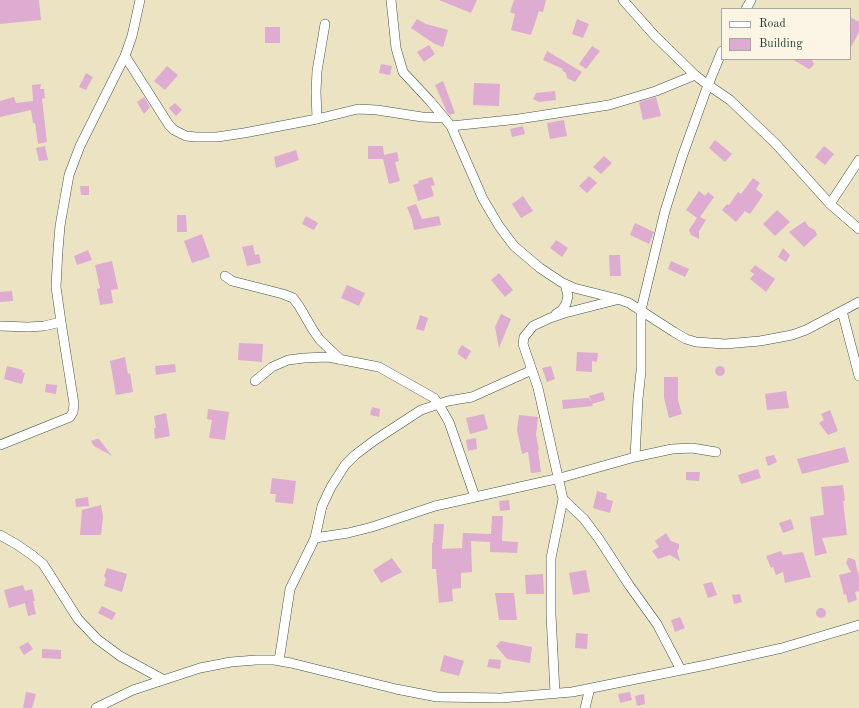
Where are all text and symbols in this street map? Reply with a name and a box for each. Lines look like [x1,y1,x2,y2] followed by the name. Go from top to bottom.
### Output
[721,8,851,60] legend
[759,18,786,30] text: Road
[759,38,803,50] text: Building

